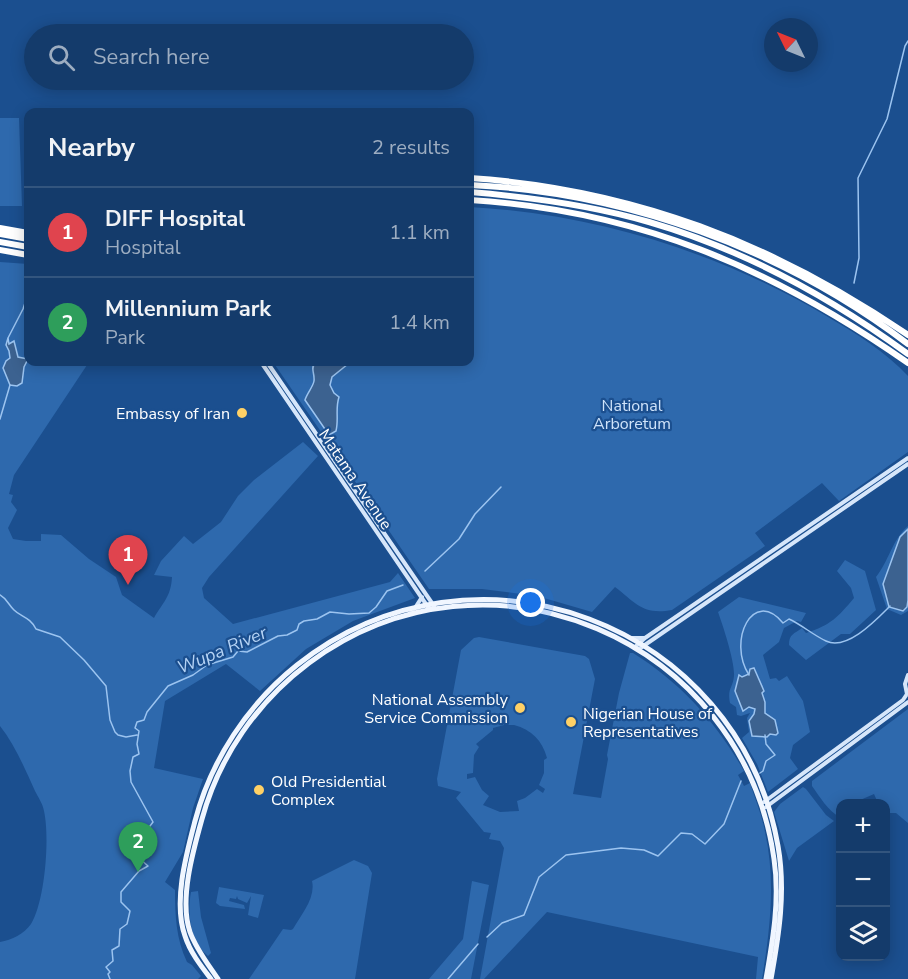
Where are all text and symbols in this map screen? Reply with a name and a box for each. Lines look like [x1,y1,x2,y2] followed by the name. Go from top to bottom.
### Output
[764,18,818,72] north arrow
[24,24,474,90] search box
[45,41,78,74] icon: search
[93,42,210,72] text: Search here
[48,130,135,165] text: Nearby
[372,134,450,161] text: 2 results
[105,204,245,234] text: DIFF Hospital
[62,219,74,246] text: 1
[389,219,450,246] text: 1.1 km
[105,234,181,261] text: Hospital
[105,294,271,324] text: Millennium Park
[62,309,74,336] text: 2
[389,309,450,336] text: 1.4 km
[105,324,145,351] text: Park
[593,395,671,435] park label: National Arboretum
[116,403,230,425] place label: Embassy of Iran
[235,406,249,420] marker: Embassy of Iran
[313,425,397,534] street label: Matama Avenue
[108,536,148,585] pin: 1
[516,588,545,617] your location
[174,620,271,680] water label: Wupa River
[364,689,509,729] place label: National Assembly Service Commission
[513,701,527,715] marker: National Assembly Service Commission
[583,703,713,743] place label: Nigerian House of Representatives
[564,715,578,729] marker: Nigerian House of Representatives
[271,771,387,811] place label: Old Presidential Complex
[252,783,266,797] marker: Old Presidential Complex
[836,799,890,961] map controls
[836,799,890,853] button: +
[118,822,158,872] pin: 2
[836,853,890,907] button: −
[836,907,890,961] button: layers

